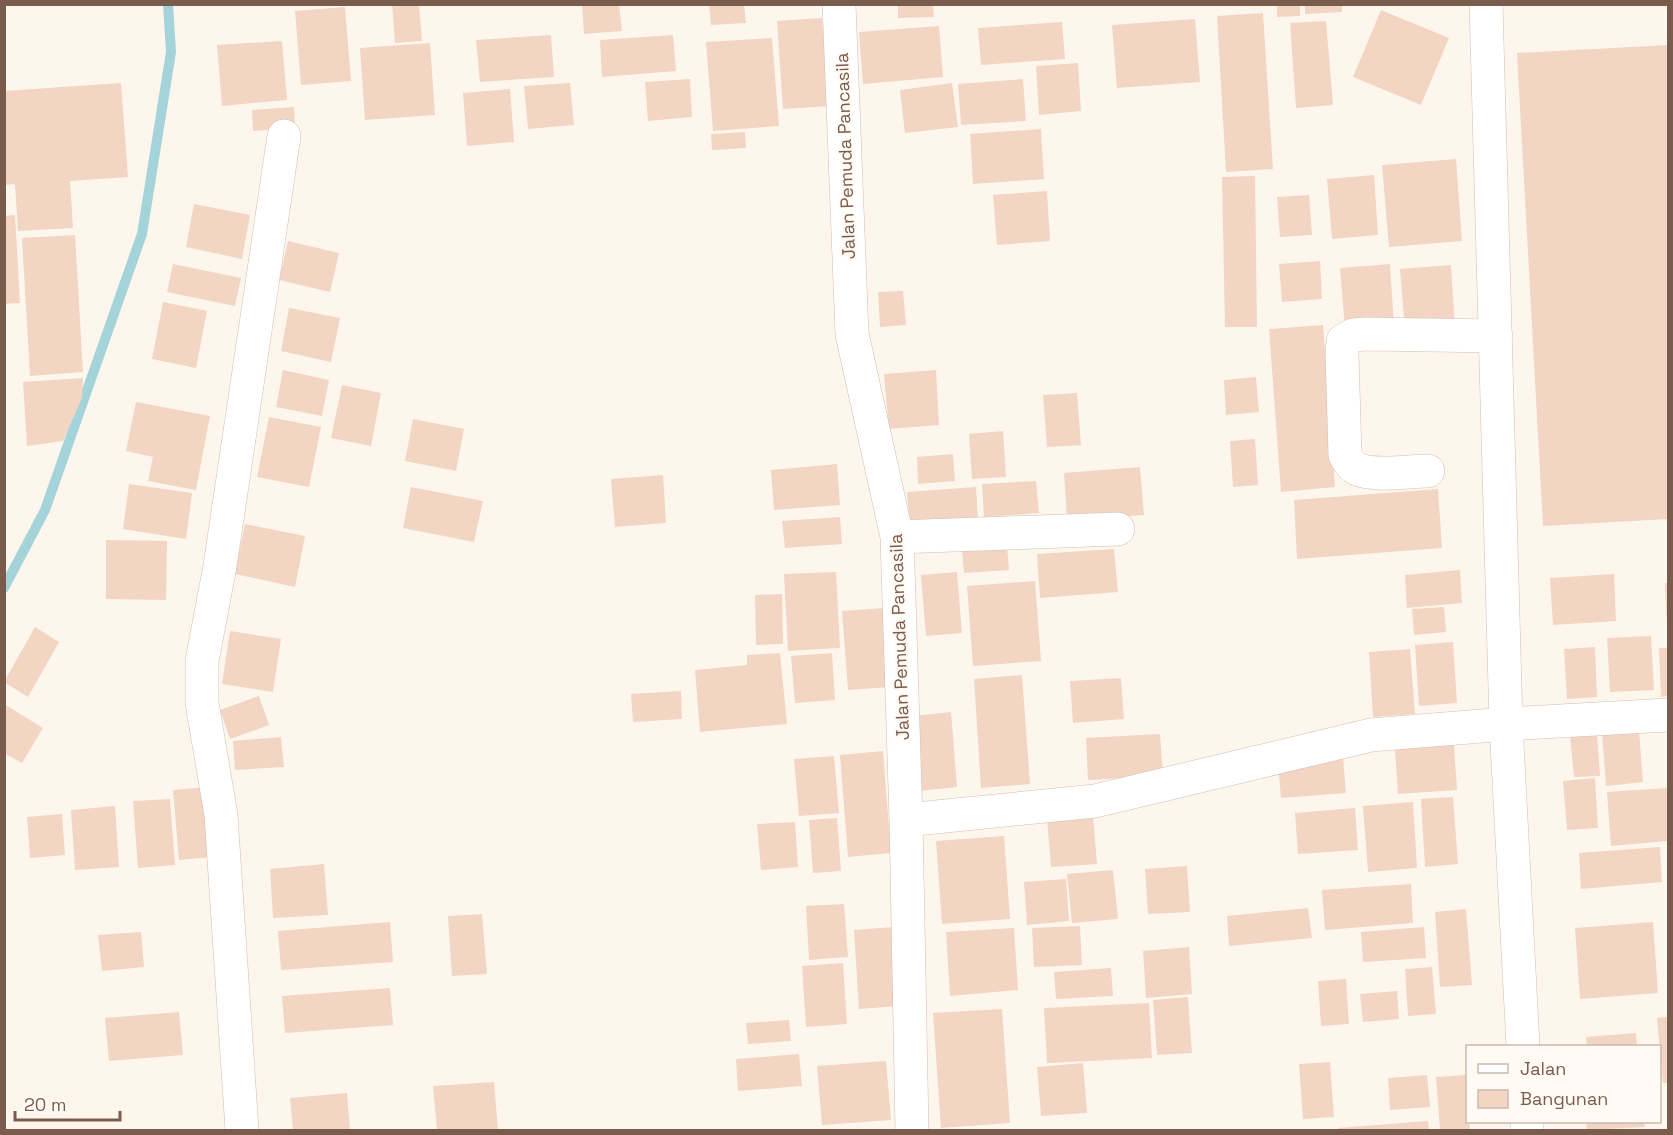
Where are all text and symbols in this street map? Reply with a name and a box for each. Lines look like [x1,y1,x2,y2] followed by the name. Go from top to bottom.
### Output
[830,52,860,260] street label: Jalan Pemuda Pancasila
[884,533,914,741] street label: Jalan Pemuda Pancasila
[1466,1045,1661,1123] legend
[1520,1057,1566,1080] text: Jalan
[15,1084,120,1122] scale bar
[1520,1087,1608,1110] text: Bangunan
[24,1093,67,1116] text: 20 m

